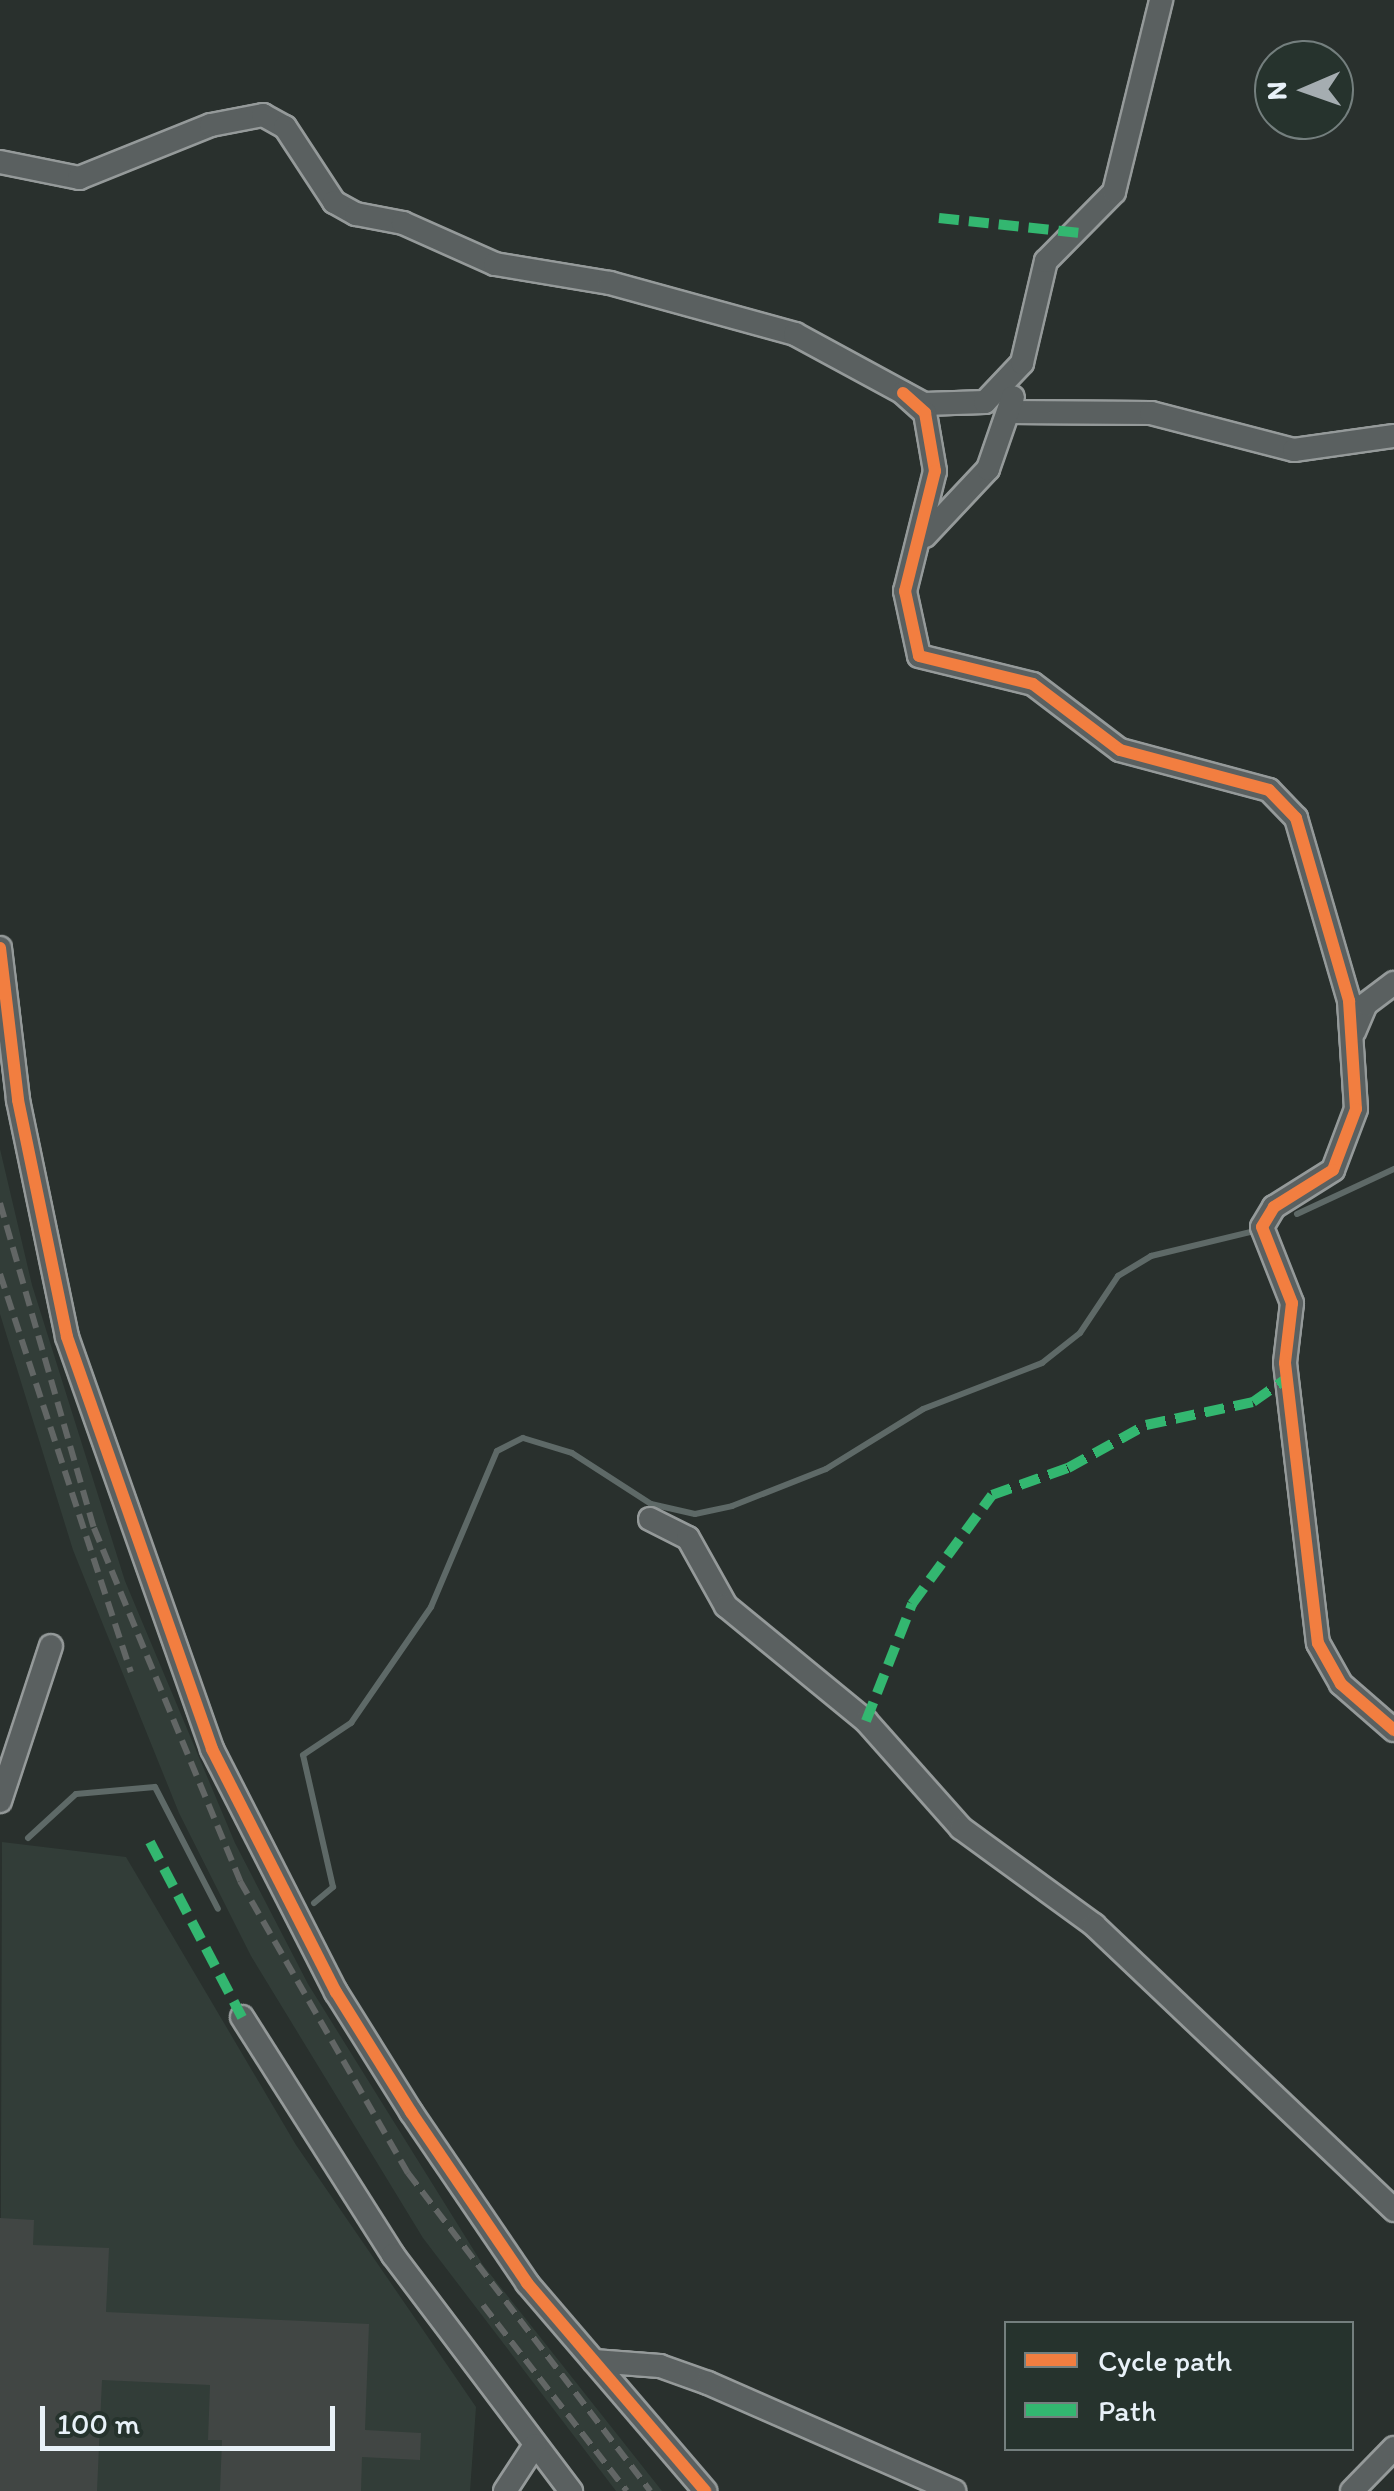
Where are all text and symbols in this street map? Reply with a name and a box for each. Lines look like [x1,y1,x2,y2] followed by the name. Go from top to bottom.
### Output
[1254,40,1354,140] north arrow
[1259,81,1293,101] text: N
[1004,2321,1354,2451] legend
[1098,2342,1232,2379] text: Cycle path
[45,2386,340,2448] scale bar
[1098,2392,1156,2429] text: Path
[57,2405,140,2442] text: 100 m

